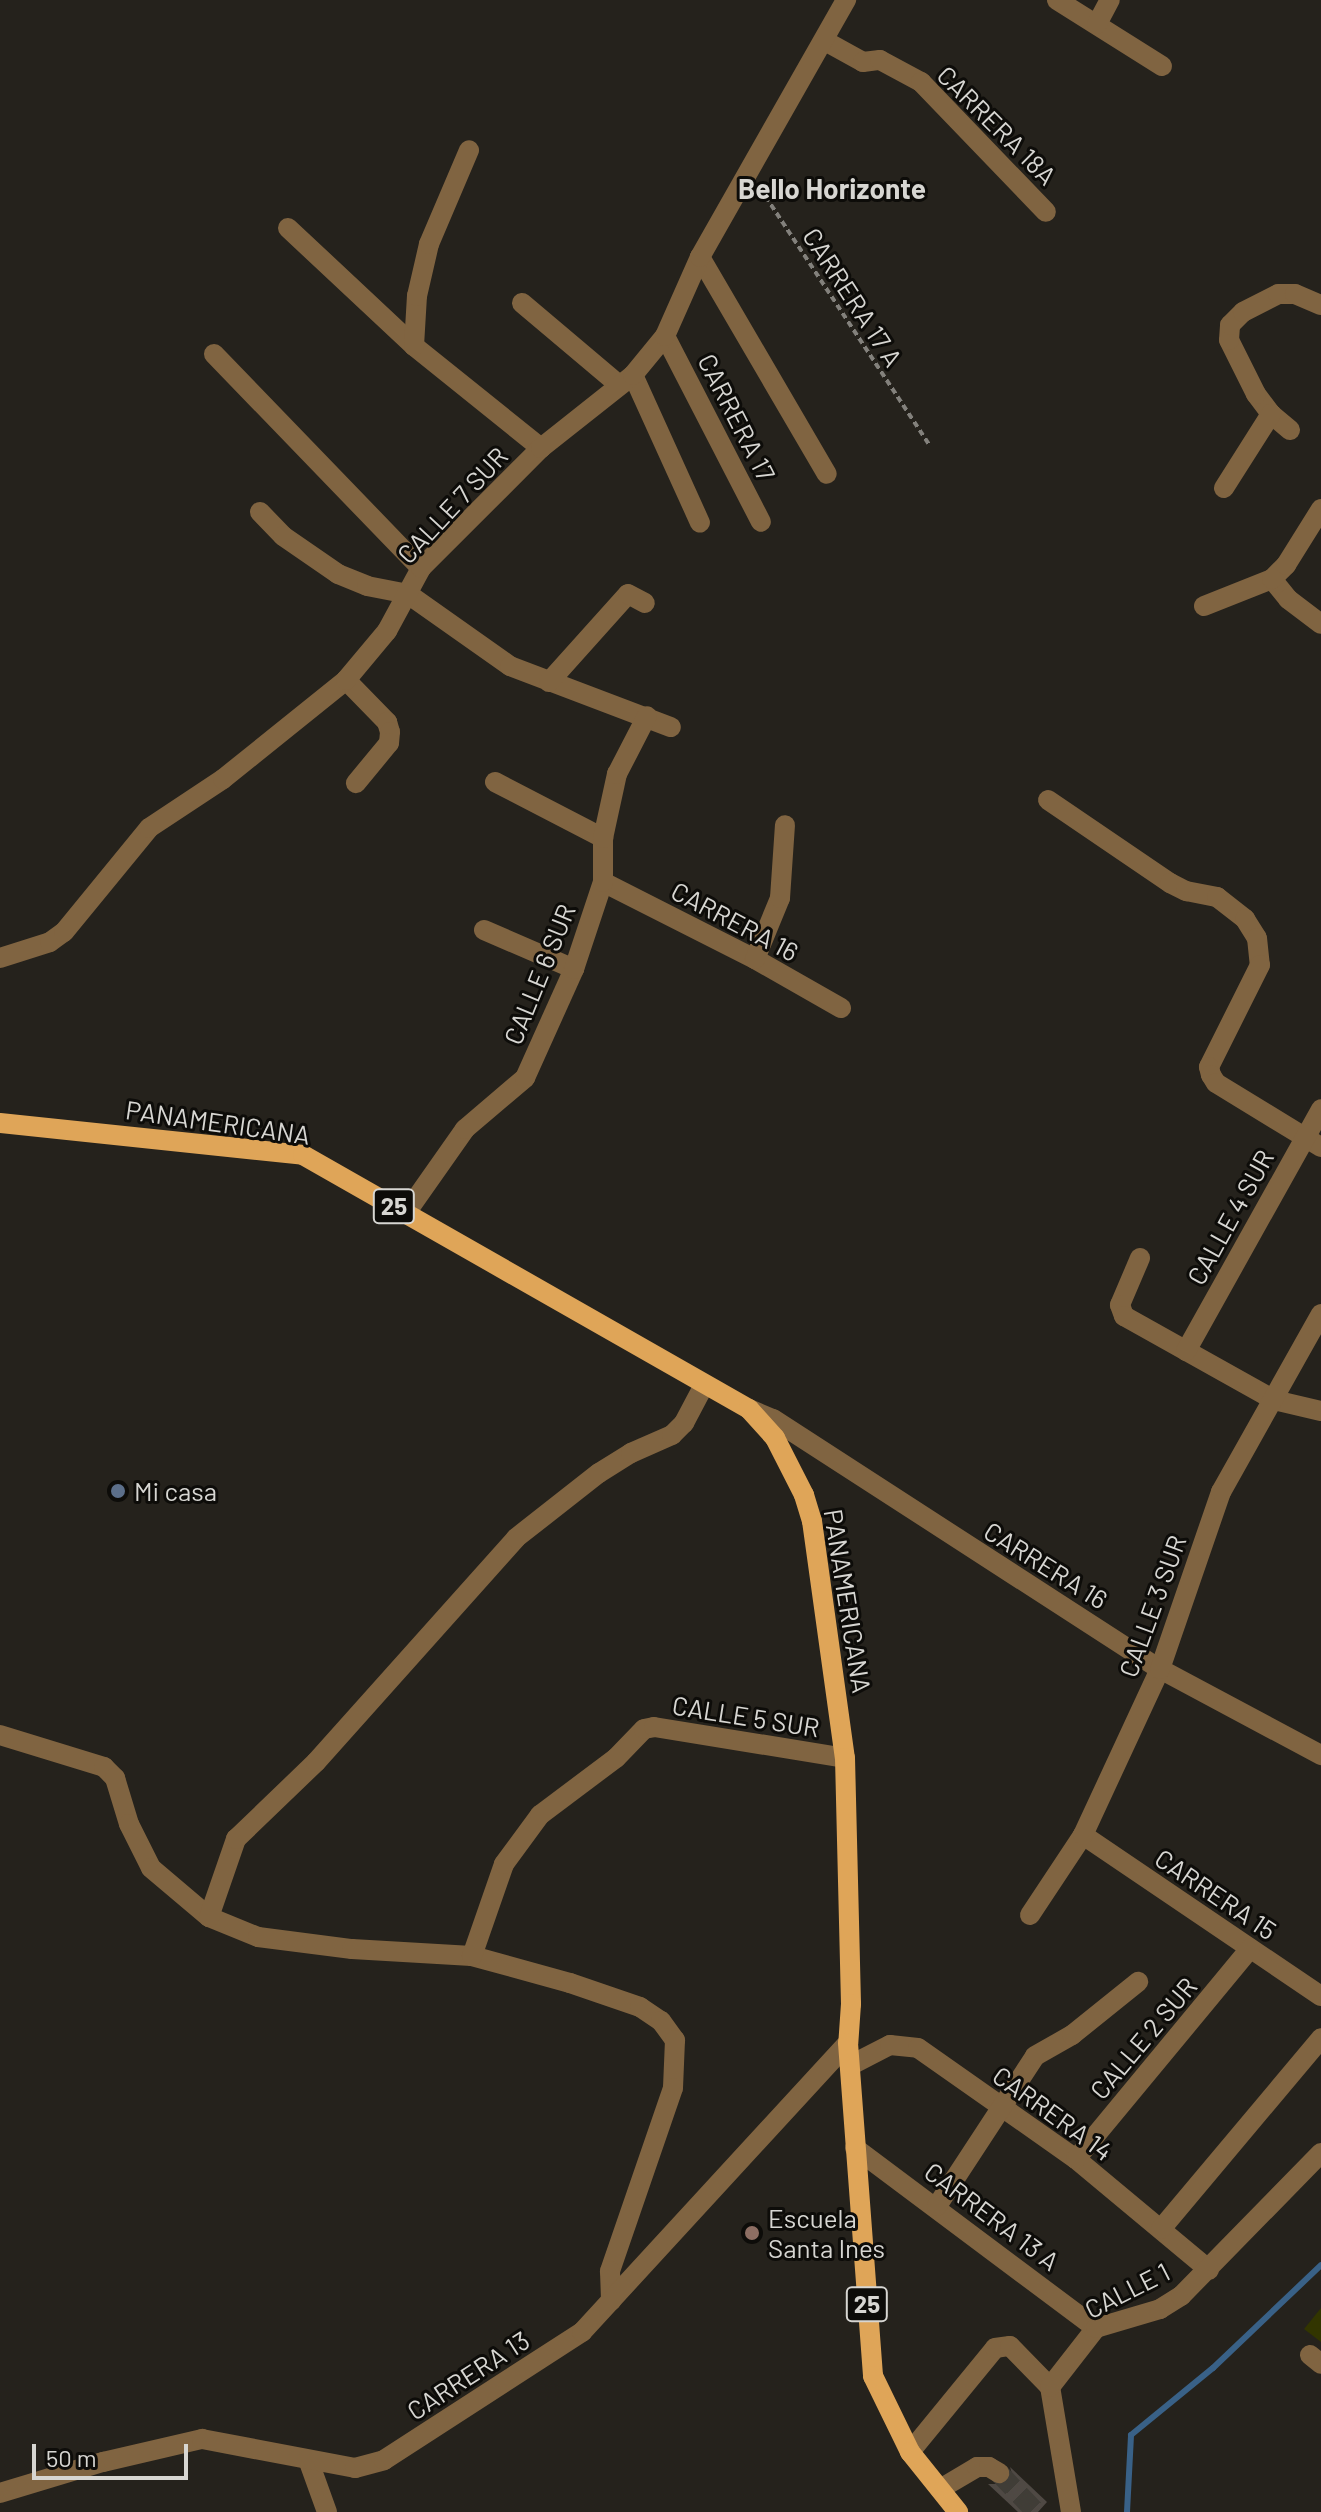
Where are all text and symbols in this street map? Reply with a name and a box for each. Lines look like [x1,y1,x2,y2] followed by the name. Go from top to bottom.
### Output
[931,59,1063,191] street label: CARRERA 18A
[738,171,926,205] district label: Bello Horizonte
[797,222,909,372] street label: CARRERA 17 A
[692,348,782,486] street label: CARRERA 17
[390,440,514,570] street label: CALLE 7 SUR
[666,874,804,968] street label: CARRERA 16
[497,899,581,1049] street label: CALLE 6 SUR
[124,1094,312,1150] street label: PANAMERICANA
[1180,1144,1280,1290] street label: CALLE 4 SUR
[372,1186,416,1226] road number: 25
[134,1475,217,1507] place label: Mi casa
[109,1482,127,1500] marker: Mi casa
[818,1507,878,1695] street label: PANAMERICANA
[979,1515,1113,1615] street label: CARRERA 16
[1112,1531,1192,1681] street label: CALLE 3 SUR
[670,1689,822,1743] street label: CALLE 5 SUR
[1149,1842,1283,1946] street label: CARRERA 15
[1083,1971,1203,2105] street label: CALLE 2 SUR
[987,2059,1119,2167] street label: CARRERA 14
[919,2155,1065,2277] street label: CARRERA 13 A
[768,2202,885,2264] place label: Escuela Santa Ines
[743,2224,761,2242] marker: Escuela Santa Ines
[1079,2255,1175,2325] street label: CALLE 1
[845,2284,889,2324] road number: 25
[401,2324,535,2426] street label: CARRERA 13
[36,2428,192,2478] scale bar
[46,2443,97,2472] text: 50 m

